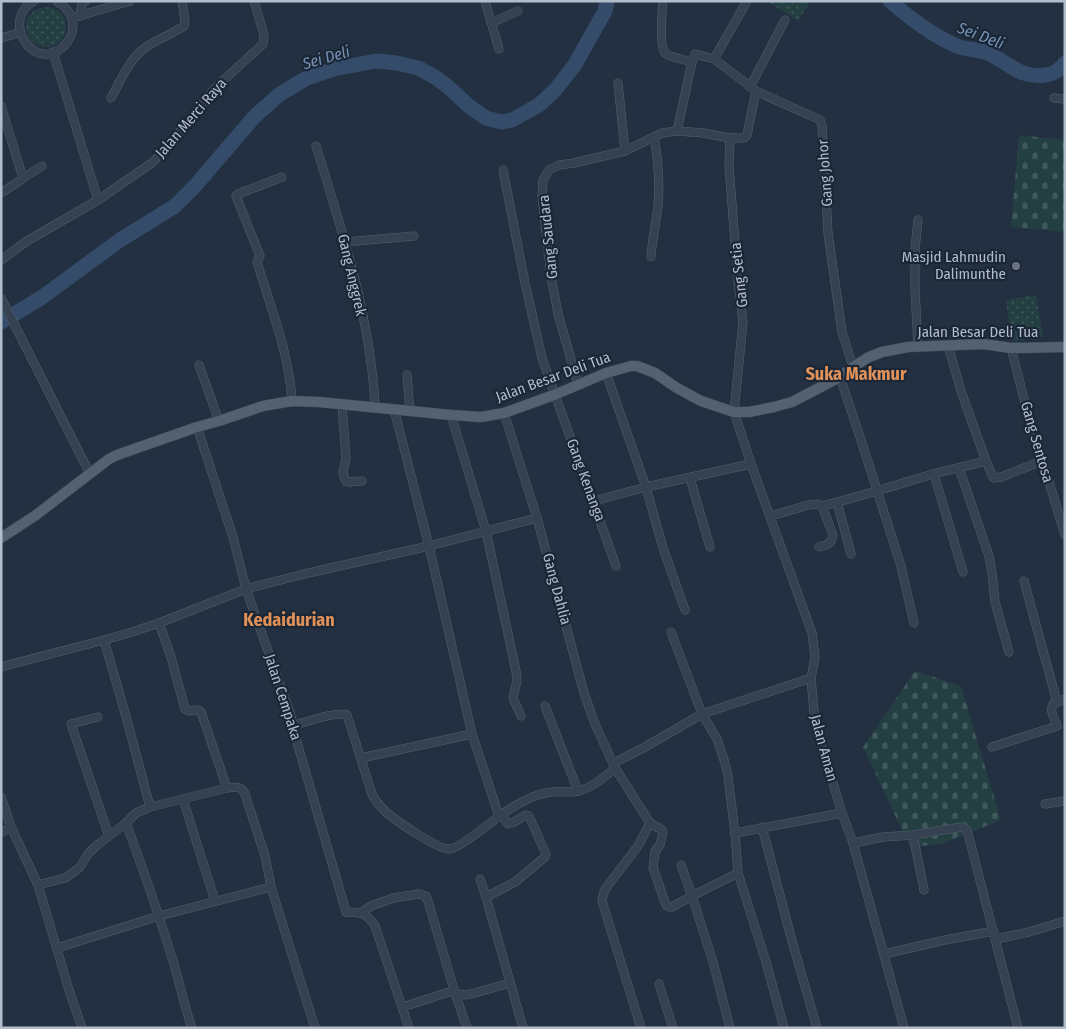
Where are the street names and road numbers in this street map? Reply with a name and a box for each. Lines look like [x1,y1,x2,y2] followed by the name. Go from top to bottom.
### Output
[152,75,230,161] street label: Jalan Merci Raya
[814,138,836,207] street label: Gang Johor
[535,194,561,280] street label: Gang Saudara
[334,232,370,318] street label: Gang Anggrek
[727,242,751,308] street label: Gang Setia
[918,323,1038,341] street label: Jalan Besar Deli Tua
[493,348,613,406] street label: Jalan Besar Deli Tua
[1017,399,1057,485] street label: Gang Sentosa
[563,436,609,524] street label: Gang Kenanga
[539,551,575,627] street label: Gang Dahlia
[261,652,305,742] street label: Jalan Cempaka
[806,713,842,783] street label: Jalan Aman

